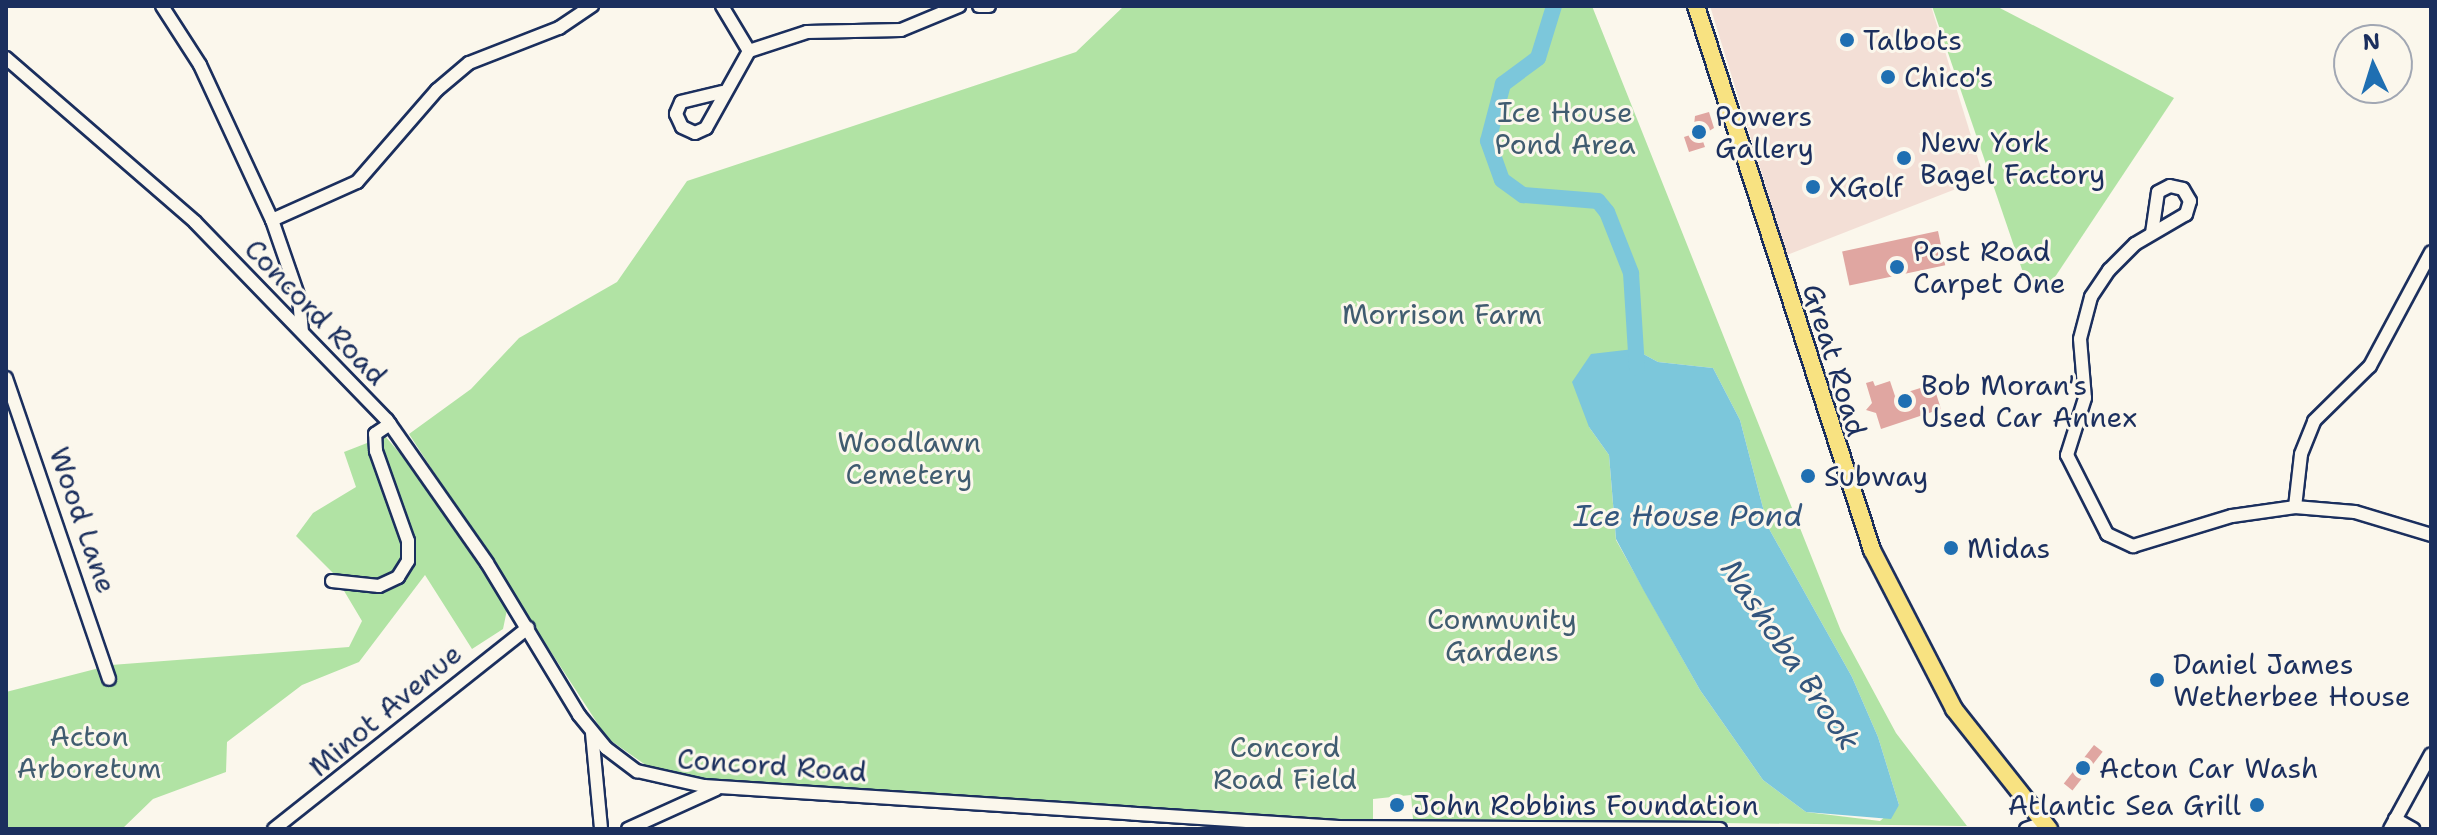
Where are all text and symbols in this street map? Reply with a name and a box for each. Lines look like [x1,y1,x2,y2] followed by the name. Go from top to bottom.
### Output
[1863,23,1962,57] place label: Talbots
[2333,24,2413,104] north arrow
[2362,26,2381,57] text: N
[1838,31,1856,49] marker: Talbots
[1904,60,1994,94] place label: Chico's
[1879,68,1897,86] marker: Chico's
[1494,95,1636,161] park label: Ice House Pond Area
[1715,99,1814,165] place label: Powers Gallery
[1690,123,1708,141] marker: Powers Gallery
[1920,125,2105,191] place label: New York Bagel Factory
[1895,149,1913,167] marker: New York Bagel Factory
[1829,170,1903,204] place label: XGolf
[1804,178,1822,196] marker: XGolf
[238,232,394,392] street label: Concord Road
[1913,234,2066,300] place label: Post Road Carpet One
[1888,258,1906,276] marker: Post Road Carpet One
[1796,280,1874,440] street label: Great Road
[1342,297,1542,331] park label: Morrison Farm
[1921,368,2137,434] place label: Bob Moran's Used Car Annex
[1896,392,1914,410] marker: Bob Moran's Used Car Annex
[837,425,981,491] park label: Woodlawn Cemetery
[42,443,124,597] street label: Wood Lane
[1824,459,1928,493] place label: Subway
[1799,467,1817,485] marker: Subway
[1573,498,1803,534] water label: Ice House Pond
[1967,531,2050,565] place label: Midas
[1942,539,1960,557] marker: Midas
[1713,553,1867,757] water label: Nashoba Brook
[1427,602,1577,668] park label: Community Gardens
[302,636,468,784] street label: Minot Avenue
[2173,647,2411,713] place label: Daniel James Wetherbee House
[2148,671,2166,689] marker: Daniel James Wetherbee House
[17,719,161,785] park label: Acton Arboretum
[1213,730,1357,796] park label: Concord Road Field
[676,742,868,788] street label: Concord Road
[2099,751,2318,785] place label: Acton Car Wash
[2074,759,2092,777] marker: Acton Car Wash
[1413,788,1759,822] place label: John Robbins Foundation
[2008,788,2241,822] place label: Atlantic Sea Grill
[1388,796,1406,814] marker: John Robbins Foundation
[2248,796,2266,814] marker: Atlantic Sea Grill

